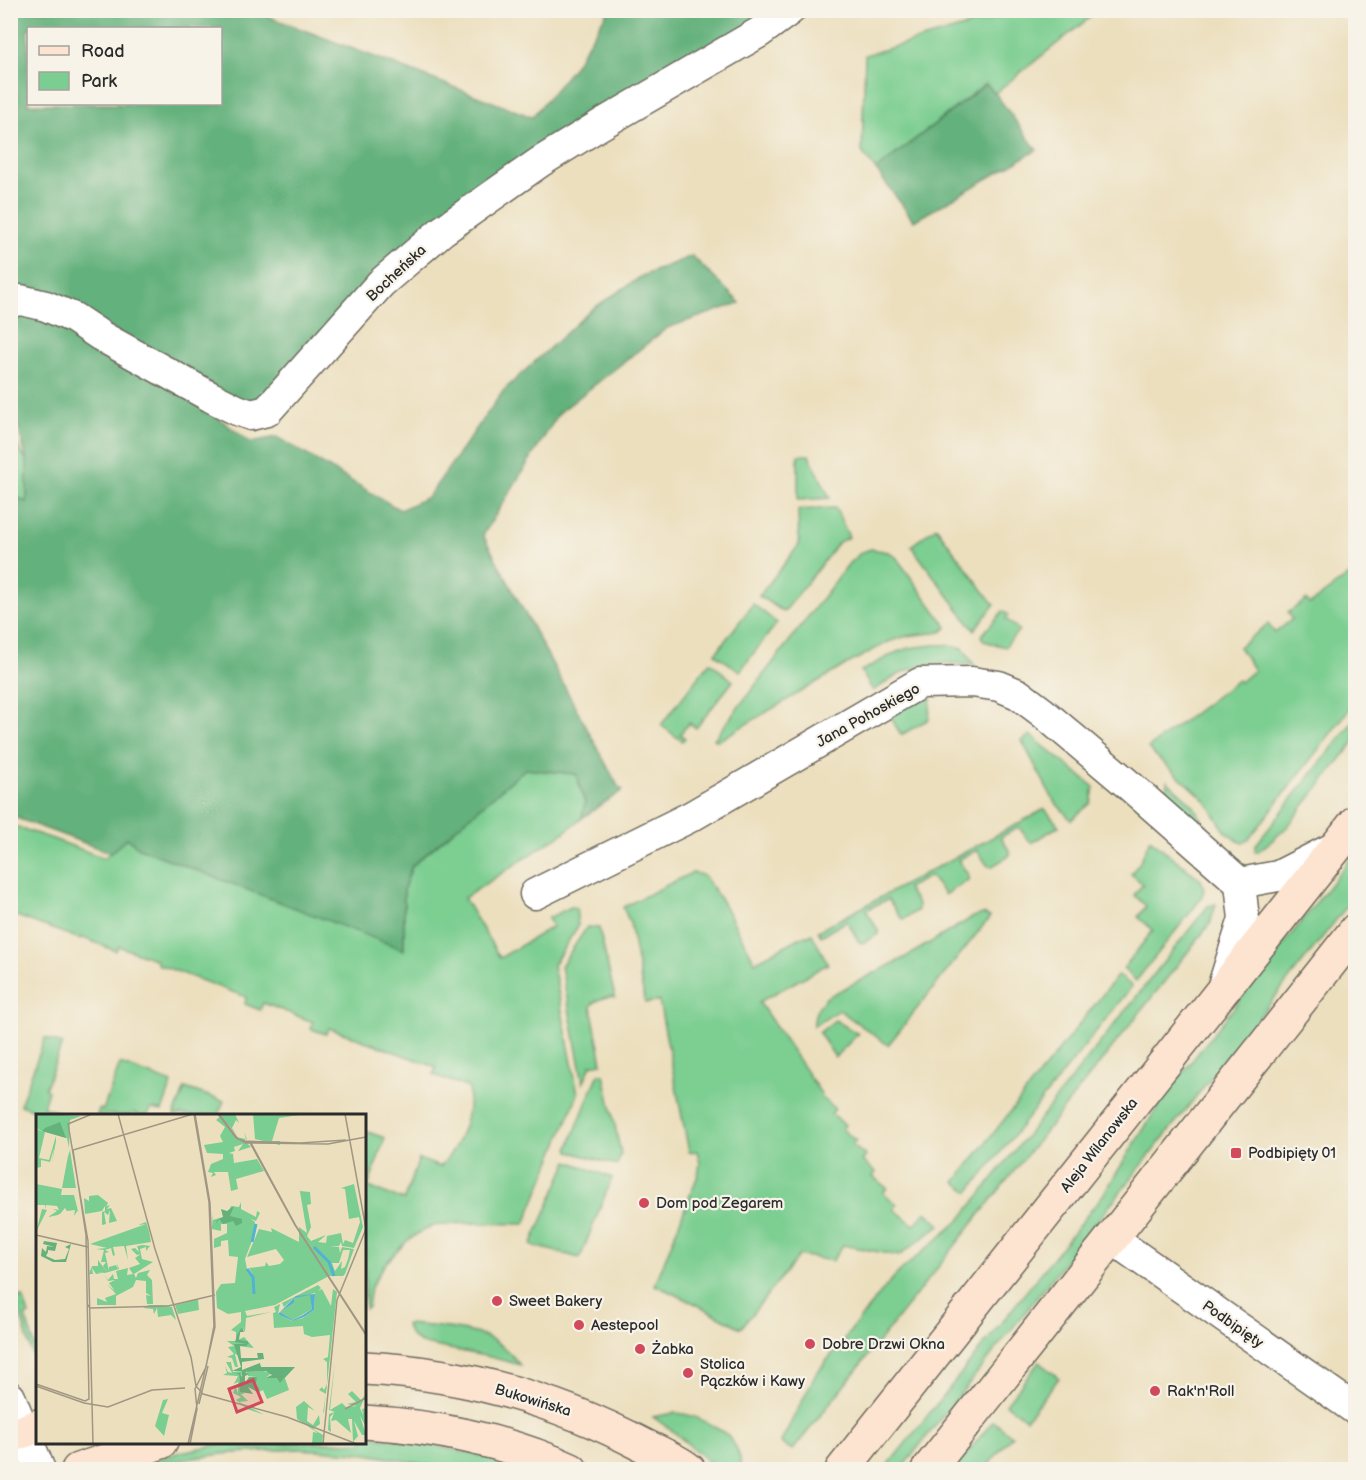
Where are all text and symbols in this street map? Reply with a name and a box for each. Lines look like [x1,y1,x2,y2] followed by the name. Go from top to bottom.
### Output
[27,27,222,105] legend
[81,41,125,62] text: Road
[81,71,117,92] text: Park
[362,241,430,306] street label: Bocheńska
[813,679,923,752] street label: Jana Pohoskiego
[1057,1094,1142,1196] street label: Aleja Wilanowska
[36,1114,366,1444] inset map
[1248,1144,1336,1163] place label: Podbipięty 01
[1229,1146,1243,1160] marker: Podbipięty 01
[656,1194,783,1213] place label: Dom pod Zegarem
[637,1196,651,1210] marker: Dom pod Zegarem
[509,1292,602,1311] place label: Sweet Bakery
[490,1294,504,1308] marker: Sweet Bakery
[1198,1296,1267,1353] street label: Podbipięty
[591,1316,658,1335] place label: Aestepool
[572,1318,586,1332] marker: Aestepool
[822,1335,945,1354] place label: Dobre Drzwi Okna
[803,1337,817,1351] marker: Dobre Drzwi Okna
[651,1340,694,1359] place label: Żabka
[633,1342,647,1356] marker: Żabka
[700,1355,805,1391] place label: Stolica Pączków i Kawy
[681,1366,695,1380] marker: Stolica Pączków i Kawy
[492,1380,573,1421] street label: Bukowińska
[1167,1382,1234,1401] place label: Rak'n'Roll
[1148,1384,1162,1398] marker: Rak'n'Roll

